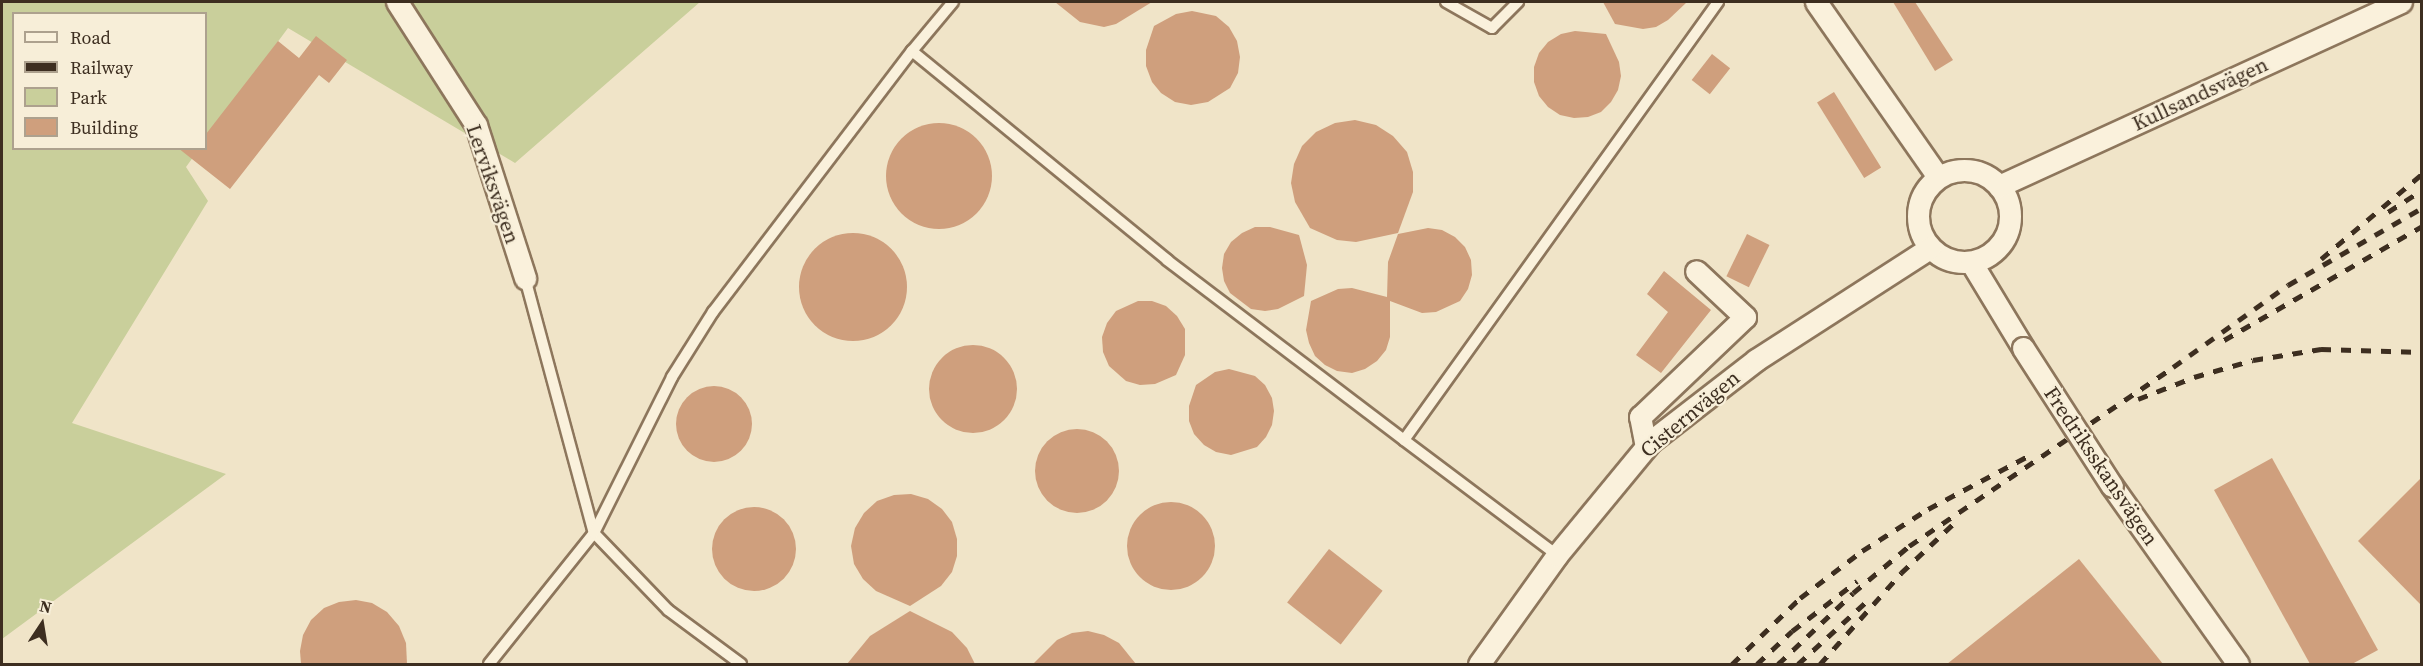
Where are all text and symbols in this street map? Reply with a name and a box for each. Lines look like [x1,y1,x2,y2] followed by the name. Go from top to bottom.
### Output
[12,12,207,150] legend
[70,25,111,50] text: Road
[2128,52,2272,136] street label: Kullsandsvägen
[70,55,133,80] text: Railway
[70,85,107,110] text: Park
[70,115,138,140] text: Building
[461,121,525,247] street label: Lerviksvägen
[1635,365,1745,463] street label: Cisternvägen
[2038,382,2164,550] street label: Fredriksskansvägen
[12,594,72,654] north arrow
[38,594,54,618] text: N

